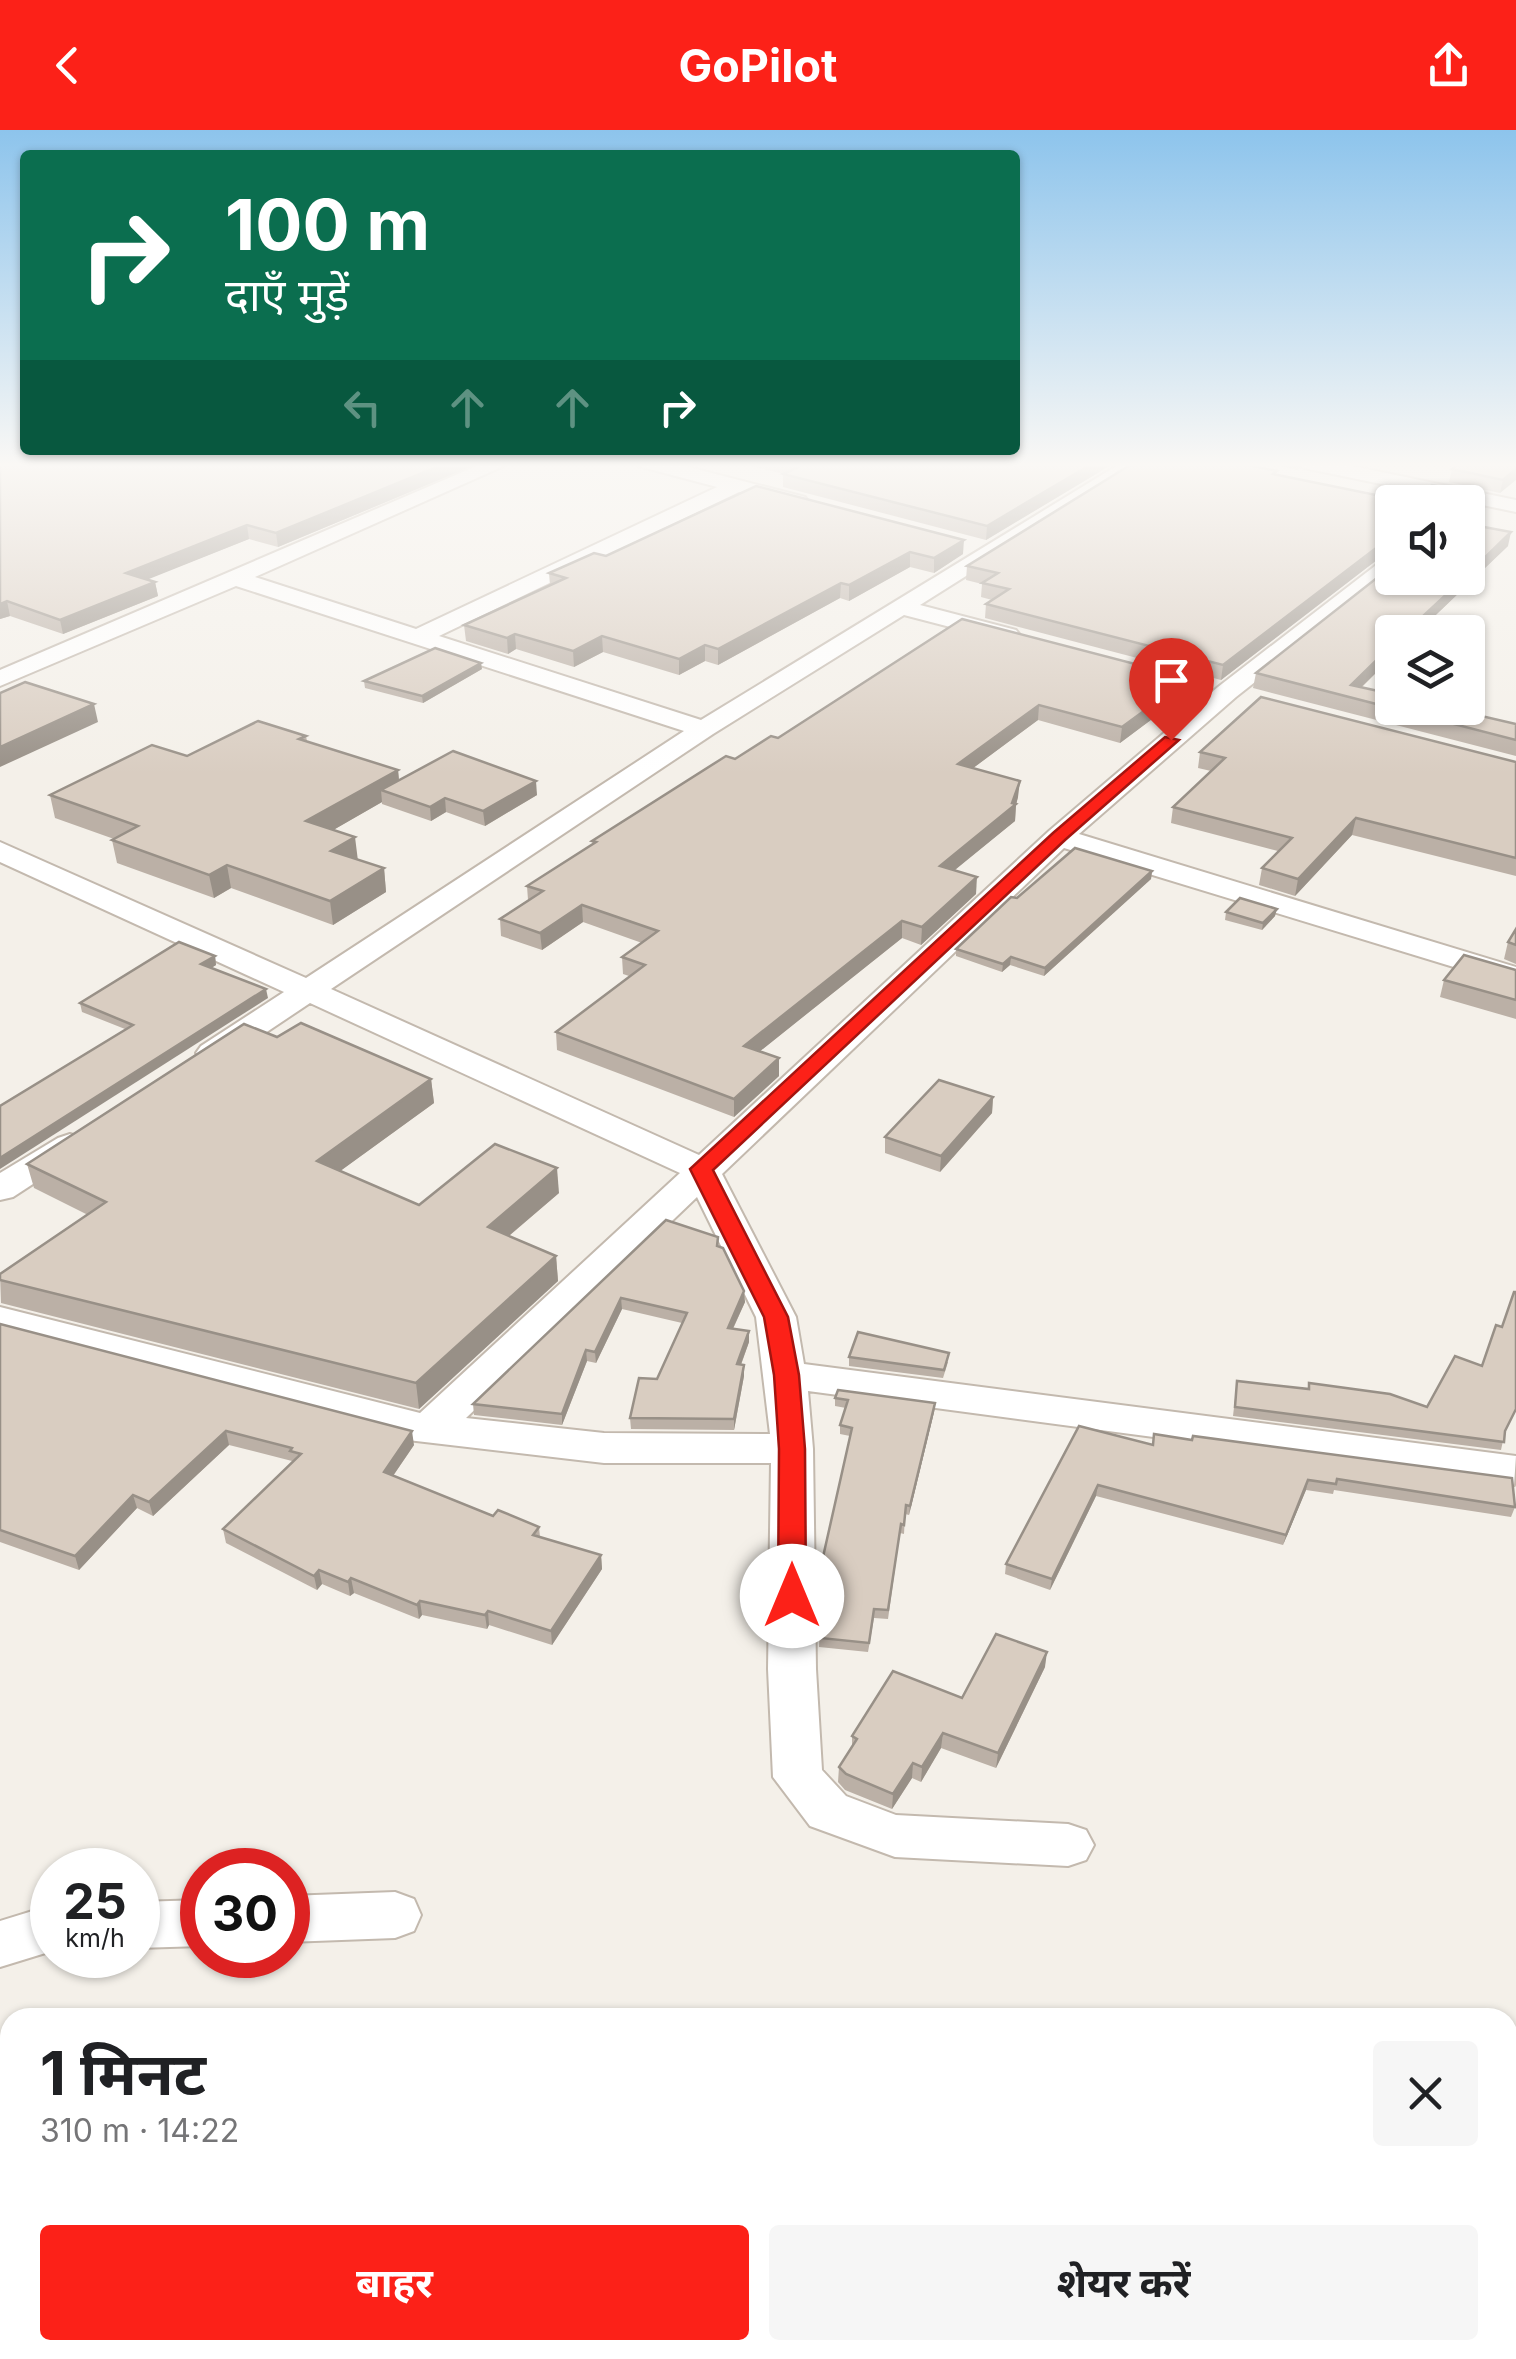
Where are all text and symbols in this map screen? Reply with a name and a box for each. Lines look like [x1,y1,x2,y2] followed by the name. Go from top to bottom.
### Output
[40,38,95,93] icon: back
[679,38,838,93] text: GoPilot
[1421,38,1476,93] icon: share
[225,182,430,267] text: 100 m
[60,190,190,320] icon: right
[225,267,349,322] text: दाएँ मुड़ें
[335,380,390,435] icon: left
[440,380,495,435] icon: ahead
[545,380,600,435] icon: ahead
[650,380,705,435] icon: right
[1375,485,1485,725] map controls
[1375,485,1485,595] button: sound
[1375,615,1485,725] button: layers
[1129,638,1214,741] pin
[1144,653,1199,708] icon: arrive
[740,1544,844,1648] position arrow
[180,1848,310,1978] speed limit sign: 30
[63,1871,127,1931] text: 25
[65,1923,125,1953] text: km/h
[40,2037,206,2109] text: 1 मिनट
[1373,2041,1478,2146] button: close
[40,2111,239,2150] text: 310 m · 14:22
[40,2225,749,2340] button: बाहर
[769,2225,1478,2340] button: शेयर करें

